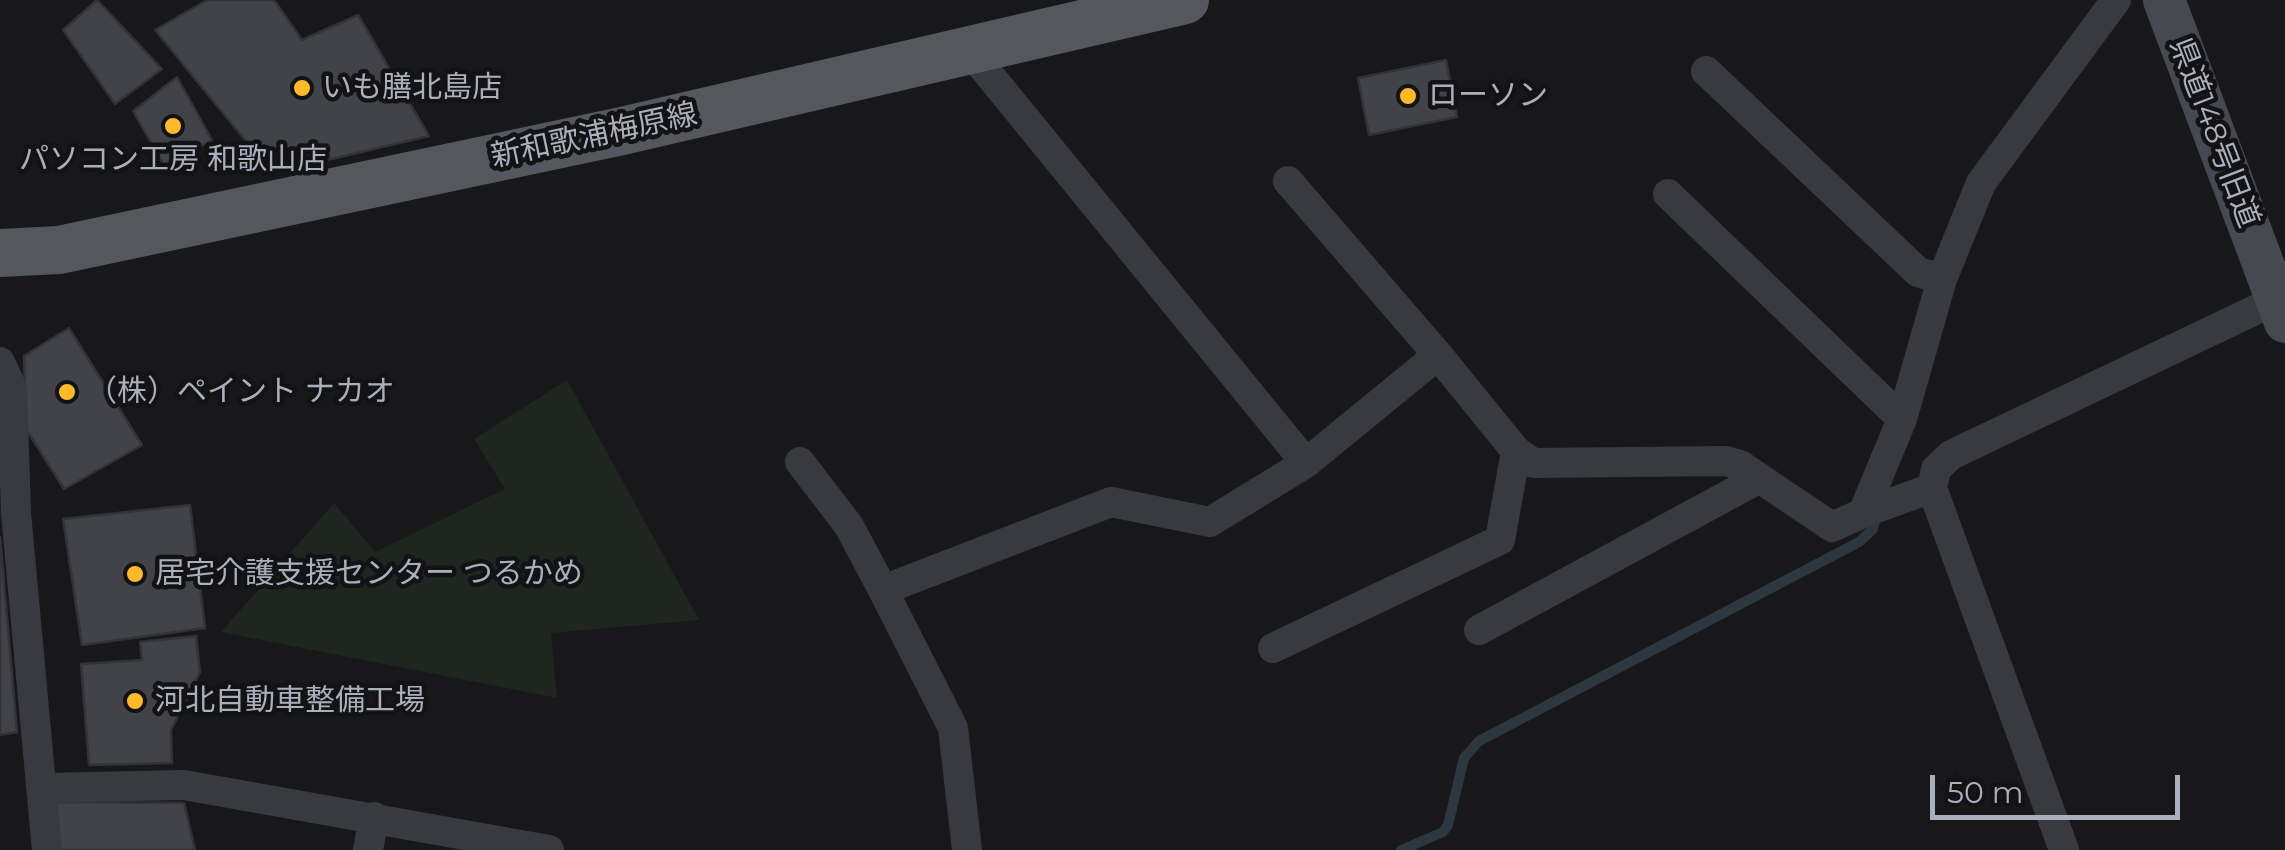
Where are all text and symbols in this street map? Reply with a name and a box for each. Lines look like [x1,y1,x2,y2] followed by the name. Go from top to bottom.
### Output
[2161,33,2267,233] street label: 県道148号旧道
[322,70,502,106] place label: いも膳北島店
[291,77,313,99] marker: いも膳北島店
[1428,78,1548,114] place label: ローソン
[1397,85,1419,107] marker: ローソン
[488,97,700,175] street label: 新和歌浦梅原線
[162,115,184,137] marker: パソコン工房 和歌山店
[19,142,327,178] place label: パソコン工房 和歌山店
[87,374,395,410] place label: （株）ペイント ナカオ
[56,381,78,403] marker: （株）ペイント ナカオ
[155,556,583,592] place label: 居宅介護支援センター つるかめ
[124,563,146,585] marker: 居宅介護支援センター つるかめ
[155,683,425,719] place label: 河北自動車整備工場
[124,690,146,712] marker: 河北自動車整備工場
[1935,755,2185,817] scale bar
[1947,774,2024,811] text: 50 m

